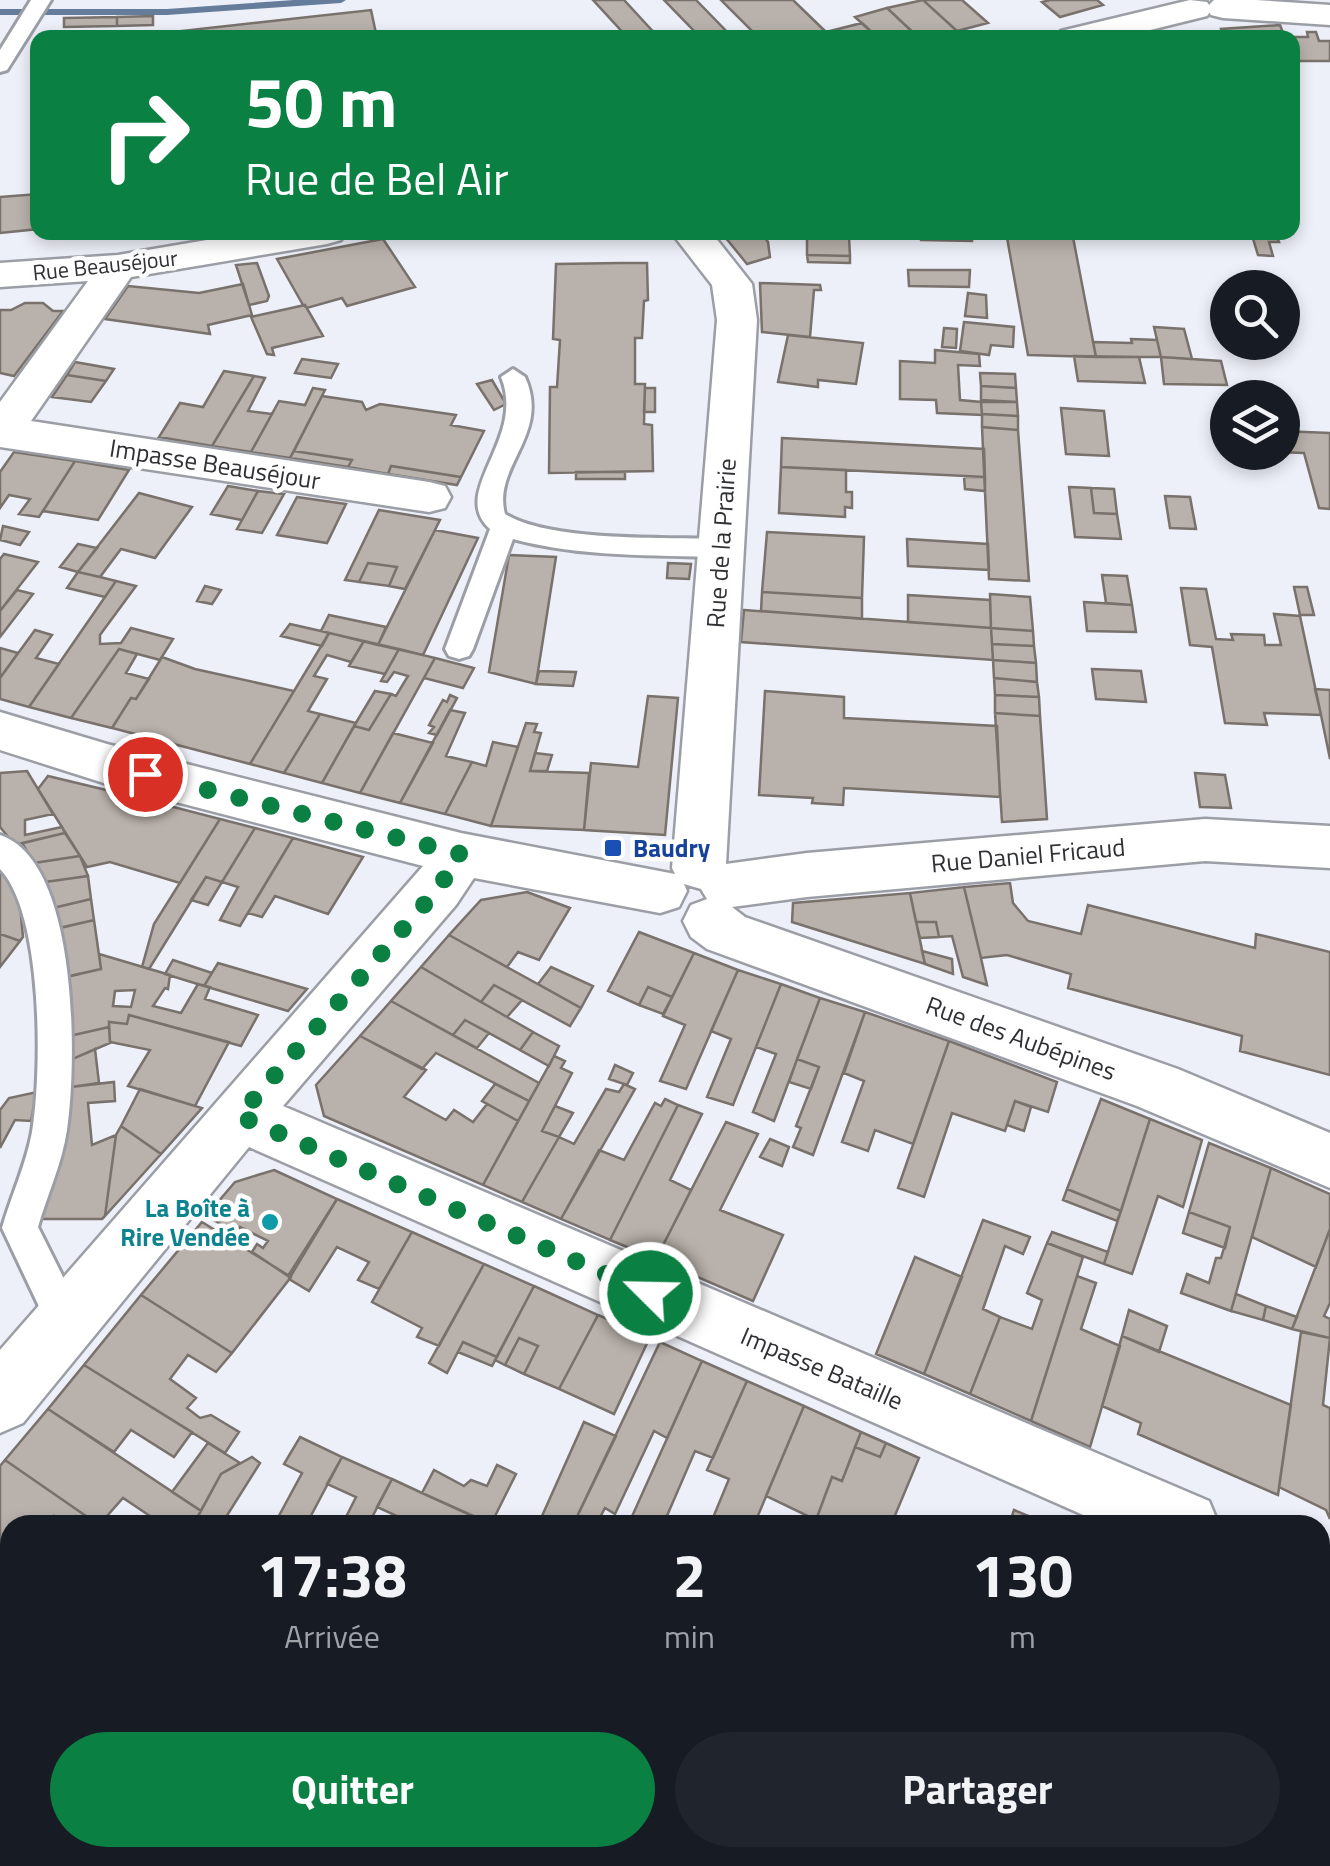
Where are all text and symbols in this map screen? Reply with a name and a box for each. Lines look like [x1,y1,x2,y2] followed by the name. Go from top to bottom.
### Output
[245,48,398,154] text: 50 m
[80,70,210,200] icon: right
[245,144,509,212] text: Rue de Bel Air
[31,240,180,290] street label: Rue Beauséjour
[1210,270,1300,470] map controls
[1210,270,1300,360] button: search
[1210,380,1300,470] button: layers
[107,429,323,499] street label: Impasse Beauséjour
[696,457,746,629] street label: Rue de la Prairie
[103,732,188,817] pin
[118,747,173,802] icon: arrive
[929,828,1127,882] street label: Rue Daniel Fricaud
[633,829,711,867] place label: Baudry
[602,837,624,859] marker: Baudry
[921,986,1121,1090] street label: Rue des Aubépines
[120,1189,250,1256] place label: La Boîte à Rire Vendée
[259,1211,281,1233] marker: La Boîte à Rire Vendée
[598,1241,702,1345] position arrow
[735,1317,909,1419] street label: Impasse Bataille
[257,1529,407,1620] text: 17:38
[673,1529,706,1620] text: 2
[972,1529,1073,1620] text: 130
[284,1612,380,1660] text: Arrivée
[664,1612,715,1660] text: min
[1009,1612,1036,1660] text: m
[50,1732,655,1847] button: Quitter
[675,1732,1280,1847] button: Partager

